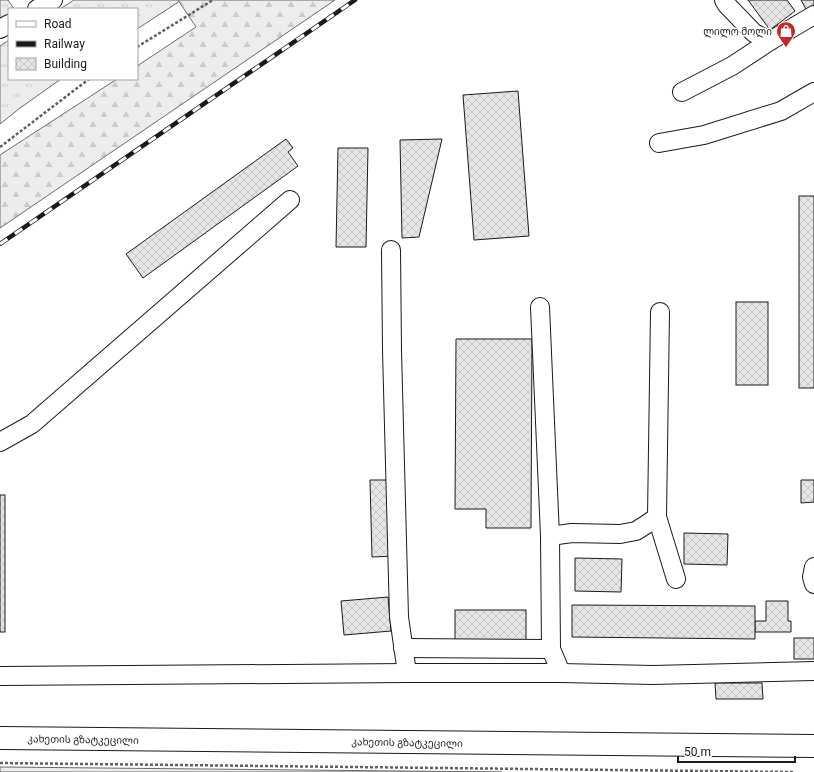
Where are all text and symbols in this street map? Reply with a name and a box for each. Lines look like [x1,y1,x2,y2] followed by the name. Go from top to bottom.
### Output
[8,8,138,80] legend
[44,17,72,31] text: Road
[775,20,797,48] shop icon: ლილო მოლი
[703,26,772,38] place label: ლილო მოლი
[44,37,85,51] text: Railway
[44,57,87,71] text: Building
[27,733,139,747] street label: კახეთის გზატკეცილი
[351,736,463,750] street label: კახეთის გზატკეცილი
[678,738,795,764] scale bar
[684,745,711,759] text: 50 m

